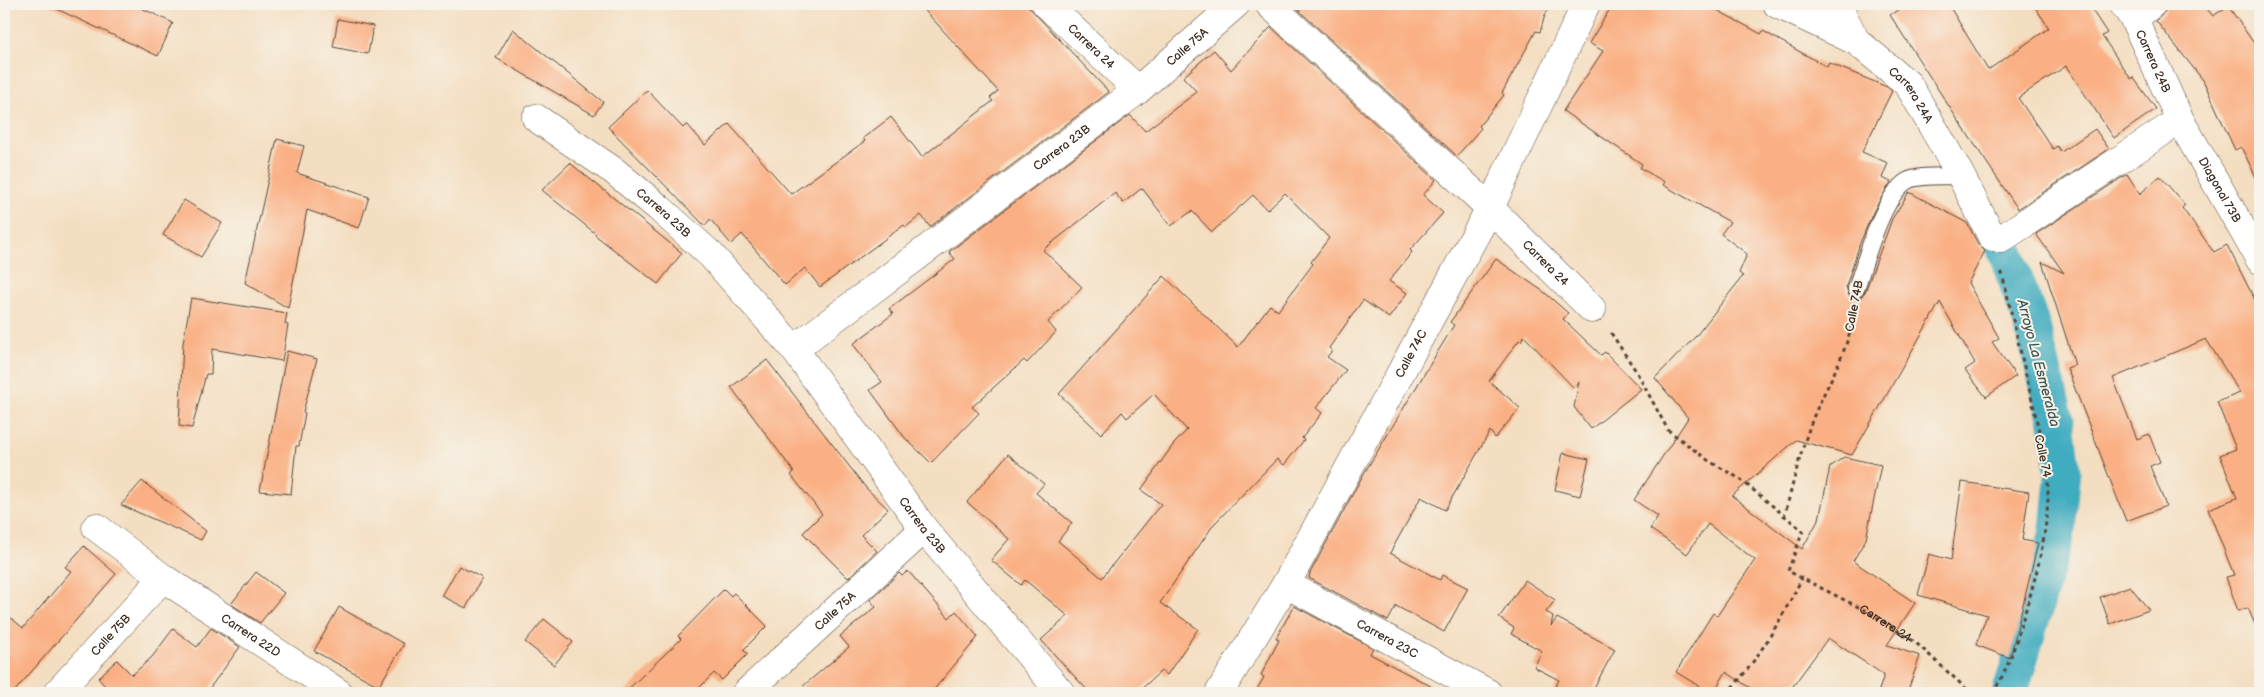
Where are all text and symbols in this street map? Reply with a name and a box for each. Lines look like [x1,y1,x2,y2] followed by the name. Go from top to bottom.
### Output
[1064,21,1118,73] street label: Carrera 24
[1163,24,1212,70] street label: Calle 75A
[2132,28,2174,95] street label: Carrera 24B
[1885,64,1936,126] street label: Carrera 24A
[1030,122,1093,174] street label: Carrera 23B
[2195,155,2244,225] street label: Diagonal 73B
[633,185,694,241] street label: Carrera 23B
[1519,237,1572,290] street label: Carrera 24
[1842,279,1867,333] street label: Calle 74B
[2013,297,2064,429] water label: Arroyo La Esmeralda
[1392,327,1431,381] street label: Calle 74C
[2031,433,2055,480] street label: Calle 74
[895,494,948,557] street label: Carrera 23B
[812,588,860,634] street label: Calle 75A
[1857,602,1915,646] street label: Carrera 24
[88,611,134,659] street label: Calle 75B
[218,611,283,661] street label: Carrera 22D
[1354,616,1421,662] street label: Carrera 23C

